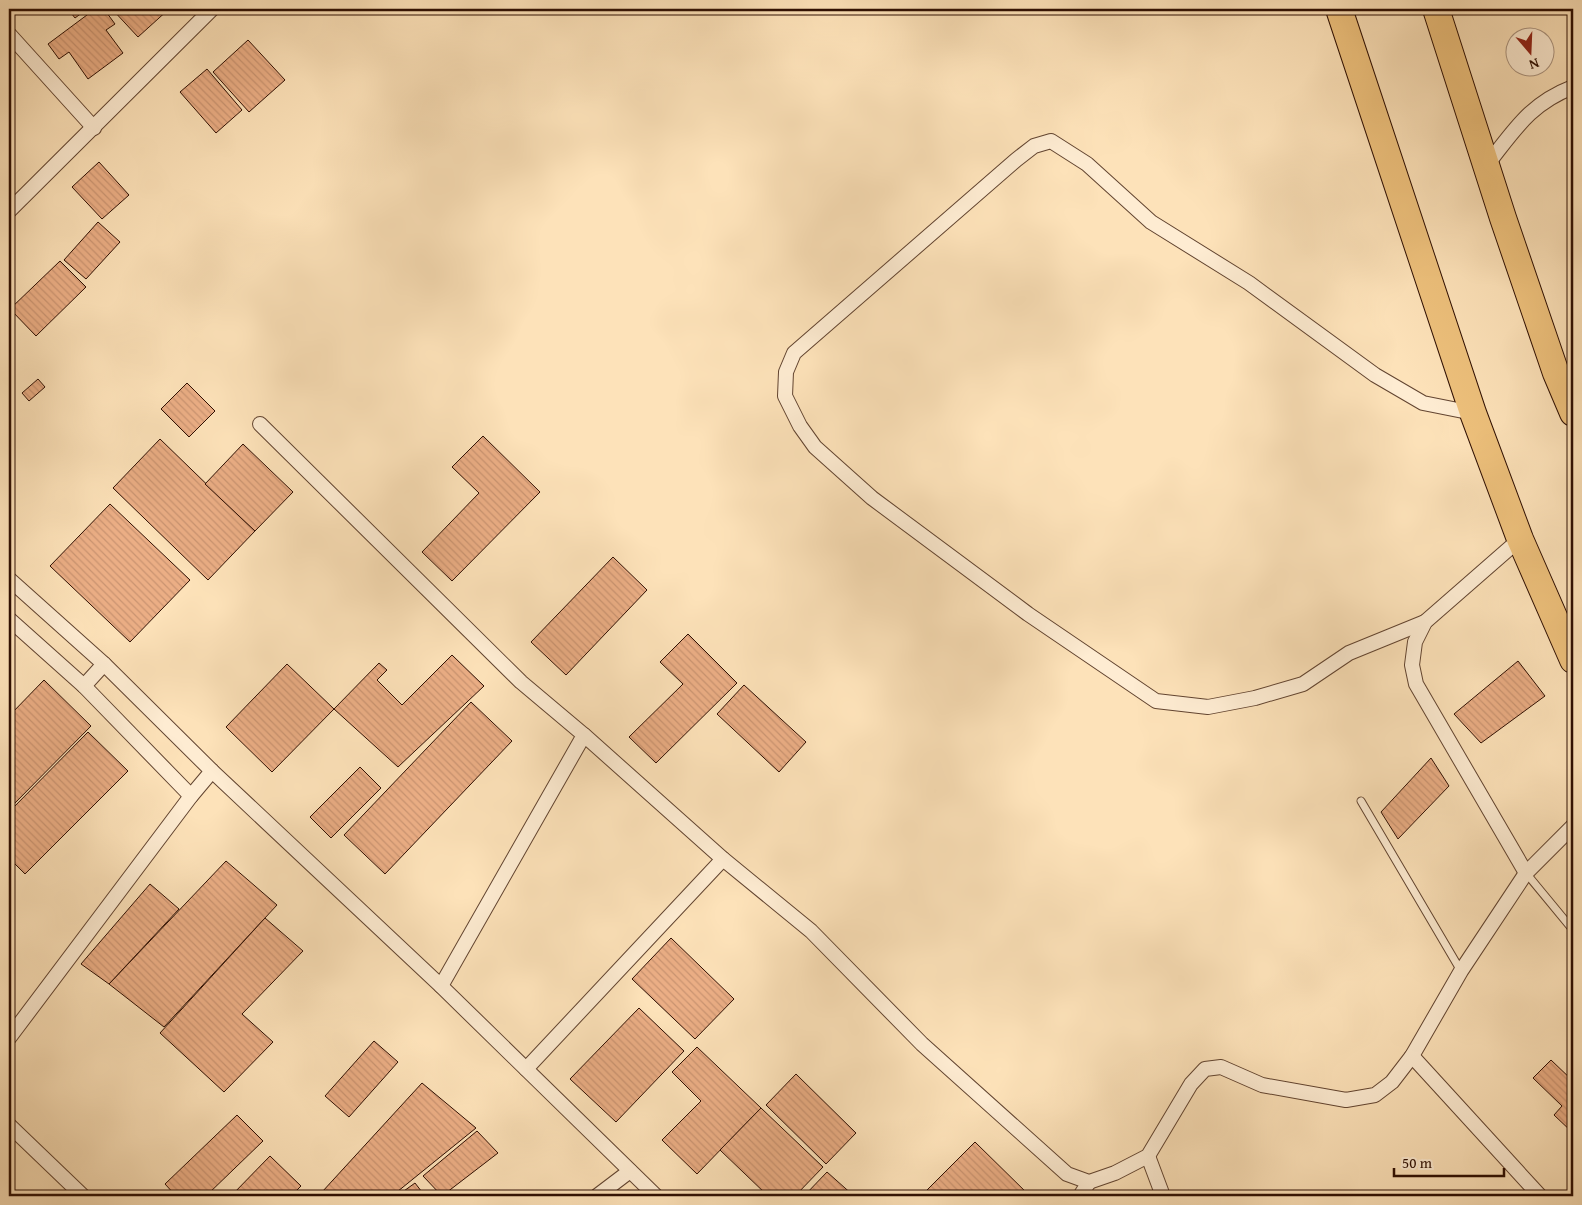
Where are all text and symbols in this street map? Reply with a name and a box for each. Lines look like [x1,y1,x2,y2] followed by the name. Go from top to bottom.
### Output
[1504,28,1554,78] north arrow
[1526,53,1542,75] text: N
[1394,1145,1504,1177] scale bar
[1402,1152,1433,1173] text: 50 m

